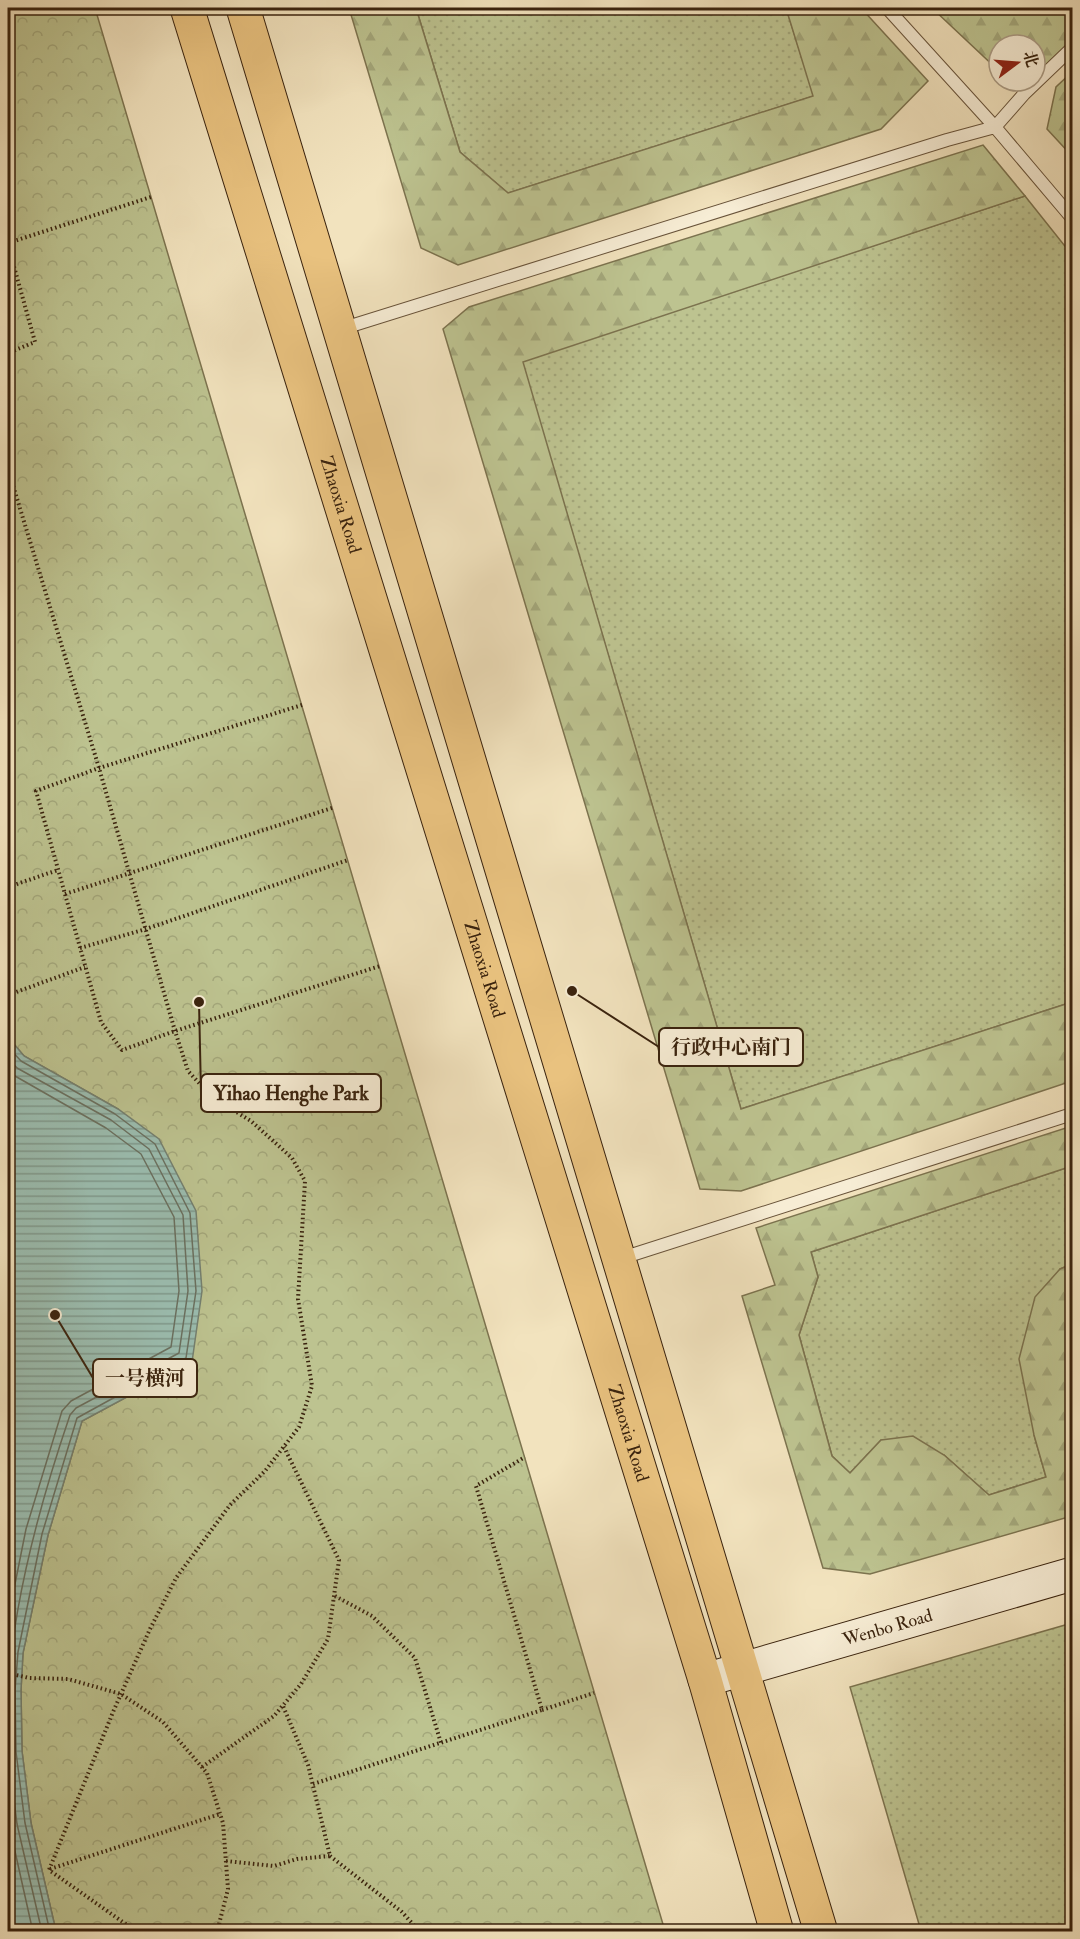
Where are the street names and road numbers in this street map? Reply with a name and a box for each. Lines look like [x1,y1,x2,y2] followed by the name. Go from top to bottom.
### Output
[315,453,367,556] street label: Zhaoxia Road
[459,918,511,1020] street label: Zhaoxia Road
[603,1382,654,1485] street label: Zhaoxia Road
[839,1603,935,1651] street label: Wenbo Road

